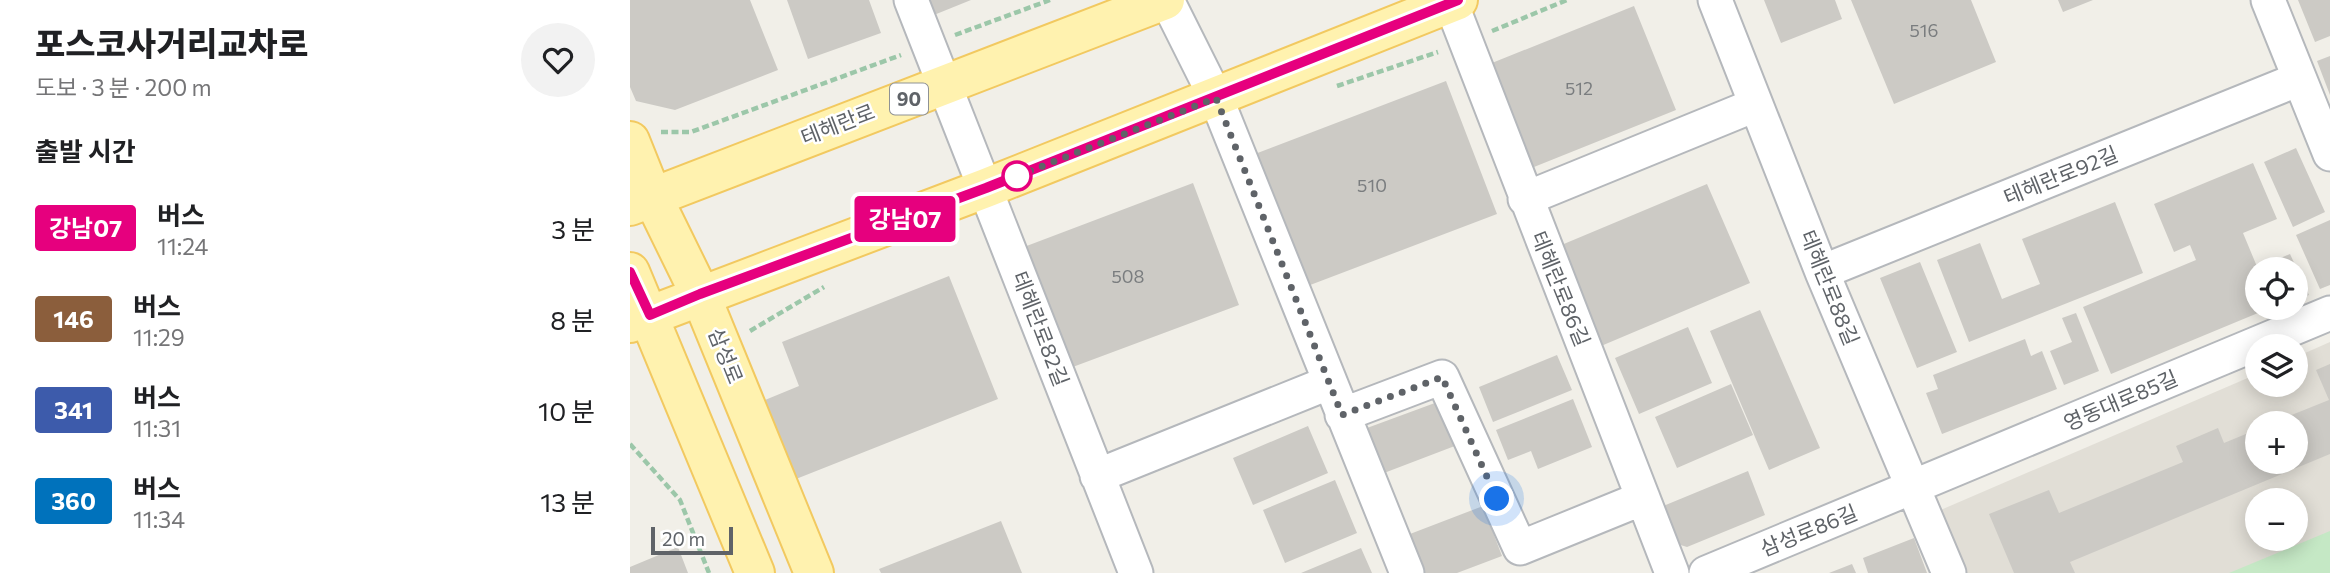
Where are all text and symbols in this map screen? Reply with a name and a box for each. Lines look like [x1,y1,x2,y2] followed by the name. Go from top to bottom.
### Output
[1910,19,1938,41] house number: 516
[35,22,308,63] text: 포스코사거리교차로
[521,23,595,97] button: heart
[35,73,212,101] text: 도보 · 3 분 · 200 m
[1565,77,1593,99] house number: 512
[890,83,928,114] road number: 90
[797,98,878,149] street label: 테헤란로
[35,135,136,166] text: 출발 시간
[2000,140,2121,209] street label: 테헤란로92길
[1002,161,1032,191] unlabelled marker
[1357,174,1387,196] house number: 510
[856,196,954,242] line badge: 강남07
[157,199,205,230] text: 버스
[868,204,942,233] text: 강남07
[49,213,122,242] text: 강남07
[551,213,595,244] text: 3 분
[1796,226,1865,349] street label: 테헤란로88길
[1527,227,1596,350] street label: 테헤란로86길
[157,232,208,260] text: 11:24
[2245,257,2308,551] map controls
[2245,257,2308,320] button: locate
[1111,265,1145,287] house number: 508
[1008,268,1075,389] street label: 테헤란로82길
[133,290,181,321] text: 버스
[53,304,94,333] text: 146
[550,304,595,335] text: 8 분
[133,323,185,351] text: 11:29
[704,324,749,387] street label: 삼성로
[2245,334,2308,397] button: layers
[2060,364,2181,435] street label: 영동대로85길
[133,381,181,412] text: 버스
[54,395,93,424] text: 341
[538,395,595,426] text: 10 분
[2245,411,2308,474] button: +
[133,414,181,442] text: 11:31
[133,472,181,503] text: 버스
[1479,481,1514,516] your location
[51,486,96,515] text: 360
[540,486,595,517] text: 13 분
[2245,488,2308,551] button: −
[1756,499,1861,560] street label: 삼성로86길
[133,505,185,533] text: 11:34
[651,524,733,556] scale bar
[662,527,705,550] text: 20 m

